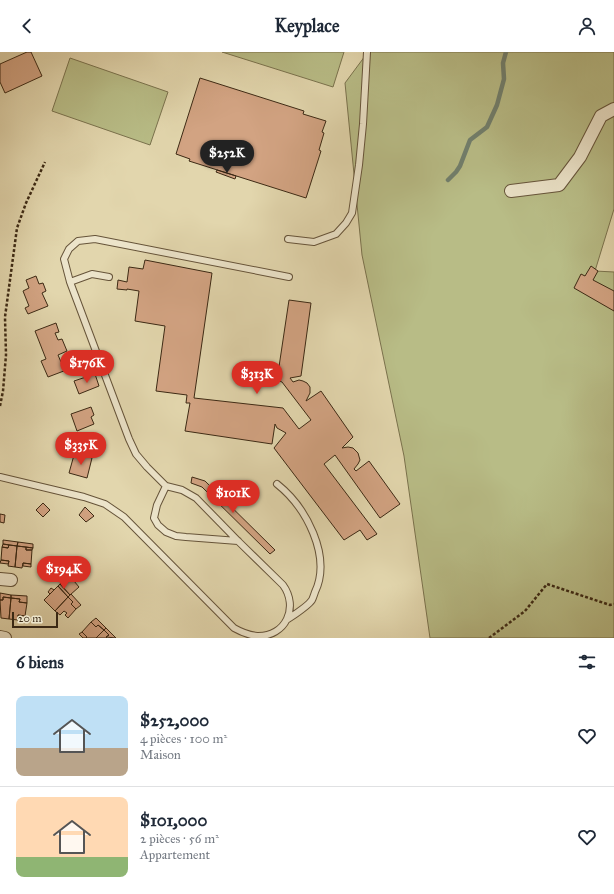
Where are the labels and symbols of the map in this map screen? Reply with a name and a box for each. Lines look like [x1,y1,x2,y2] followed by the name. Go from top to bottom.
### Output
[199,140,255,174] pin: $252K
[59,350,115,384] pin: $176K
[229,361,285,395] pin: $313K
[53,432,109,466] pin: $335K
[205,480,261,514] pin: $101K
[36,556,92,590] pin: $194K
[12,610,58,629] scale bar

